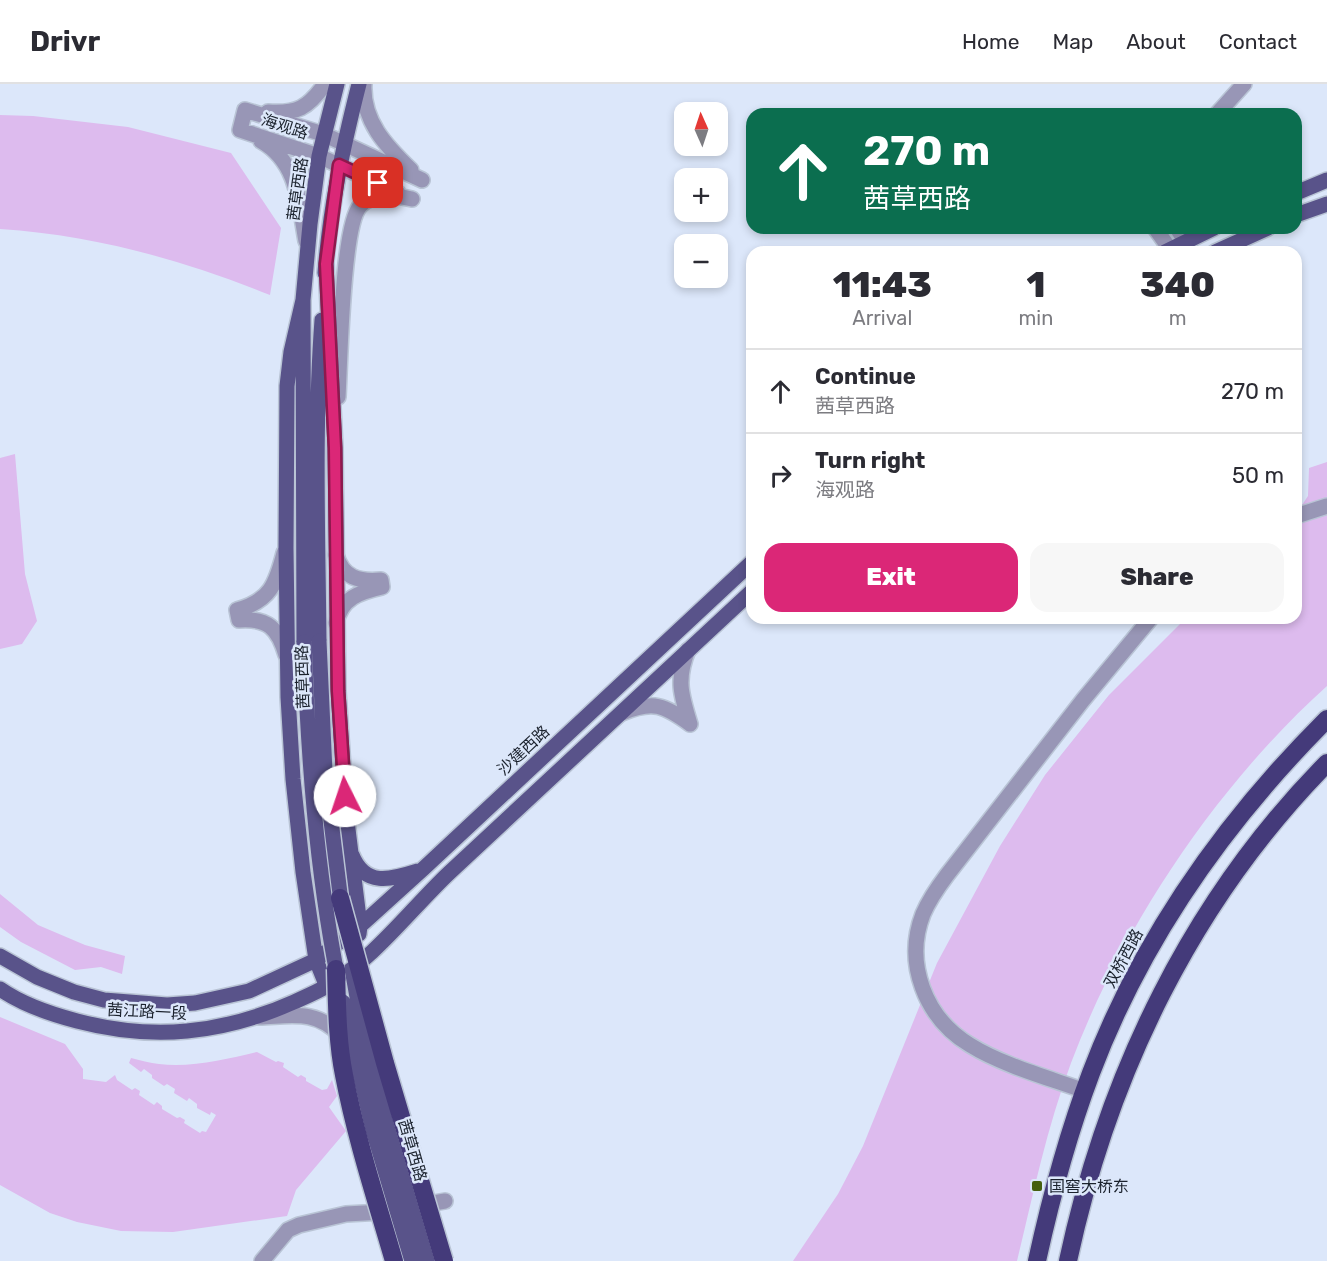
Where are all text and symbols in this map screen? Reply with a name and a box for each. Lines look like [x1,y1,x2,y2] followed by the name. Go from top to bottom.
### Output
[30,25,100,58] text: Drivr
[962,29,1019,54] text: Home
[1052,29,1093,54] text: Map
[1126,29,1186,54] text: About
[1219,29,1297,54] text: Contact
[674,102,728,156] north arrow
[674,102,728,288] map controls
[259,110,311,143] street label: 海观路
[863,126,990,176] text: 270 m
[764,132,842,210] icon: ahead
[284,156,311,222] street label: 茜草西路
[352,157,403,208] pin
[361,166,394,199] icon: arrive
[674,168,728,222] button: +
[863,183,971,215] text: 茜草西路
[674,234,728,288] button: −
[833,263,932,306] text: 11:43
[1026,263,1045,306] text: 1
[1140,263,1215,306] text: 340
[852,306,912,330] text: Arrival
[1019,306,1053,330] text: min
[1169,306,1187,330] text: m
[815,363,916,390] text: Continue
[764,375,797,408] icon: ahead
[1221,378,1284,405] text: 270 m
[815,394,895,418] text: 茜草西路
[815,447,925,474] text: Turn right
[764,459,797,492] icon: right
[1232,462,1284,489] text: 50 m
[815,478,875,502] text: 海观路
[764,543,1018,612] button: Exit
[1030,543,1284,612] button: Share
[292,645,313,709] street label: 茜草西路
[493,722,553,779] street label: 沙建西路
[313,764,377,828] position arrow
[1100,926,1147,991] street label: 双桥西路
[107,1000,187,1023] street label: 茜江路一段
[395,1117,430,1184] street label: 茜草西路
[1049,1177,1129,1196] place label: 国窖大桥东
[1030,1179,1044,1193] marker: 国窖大桥东

